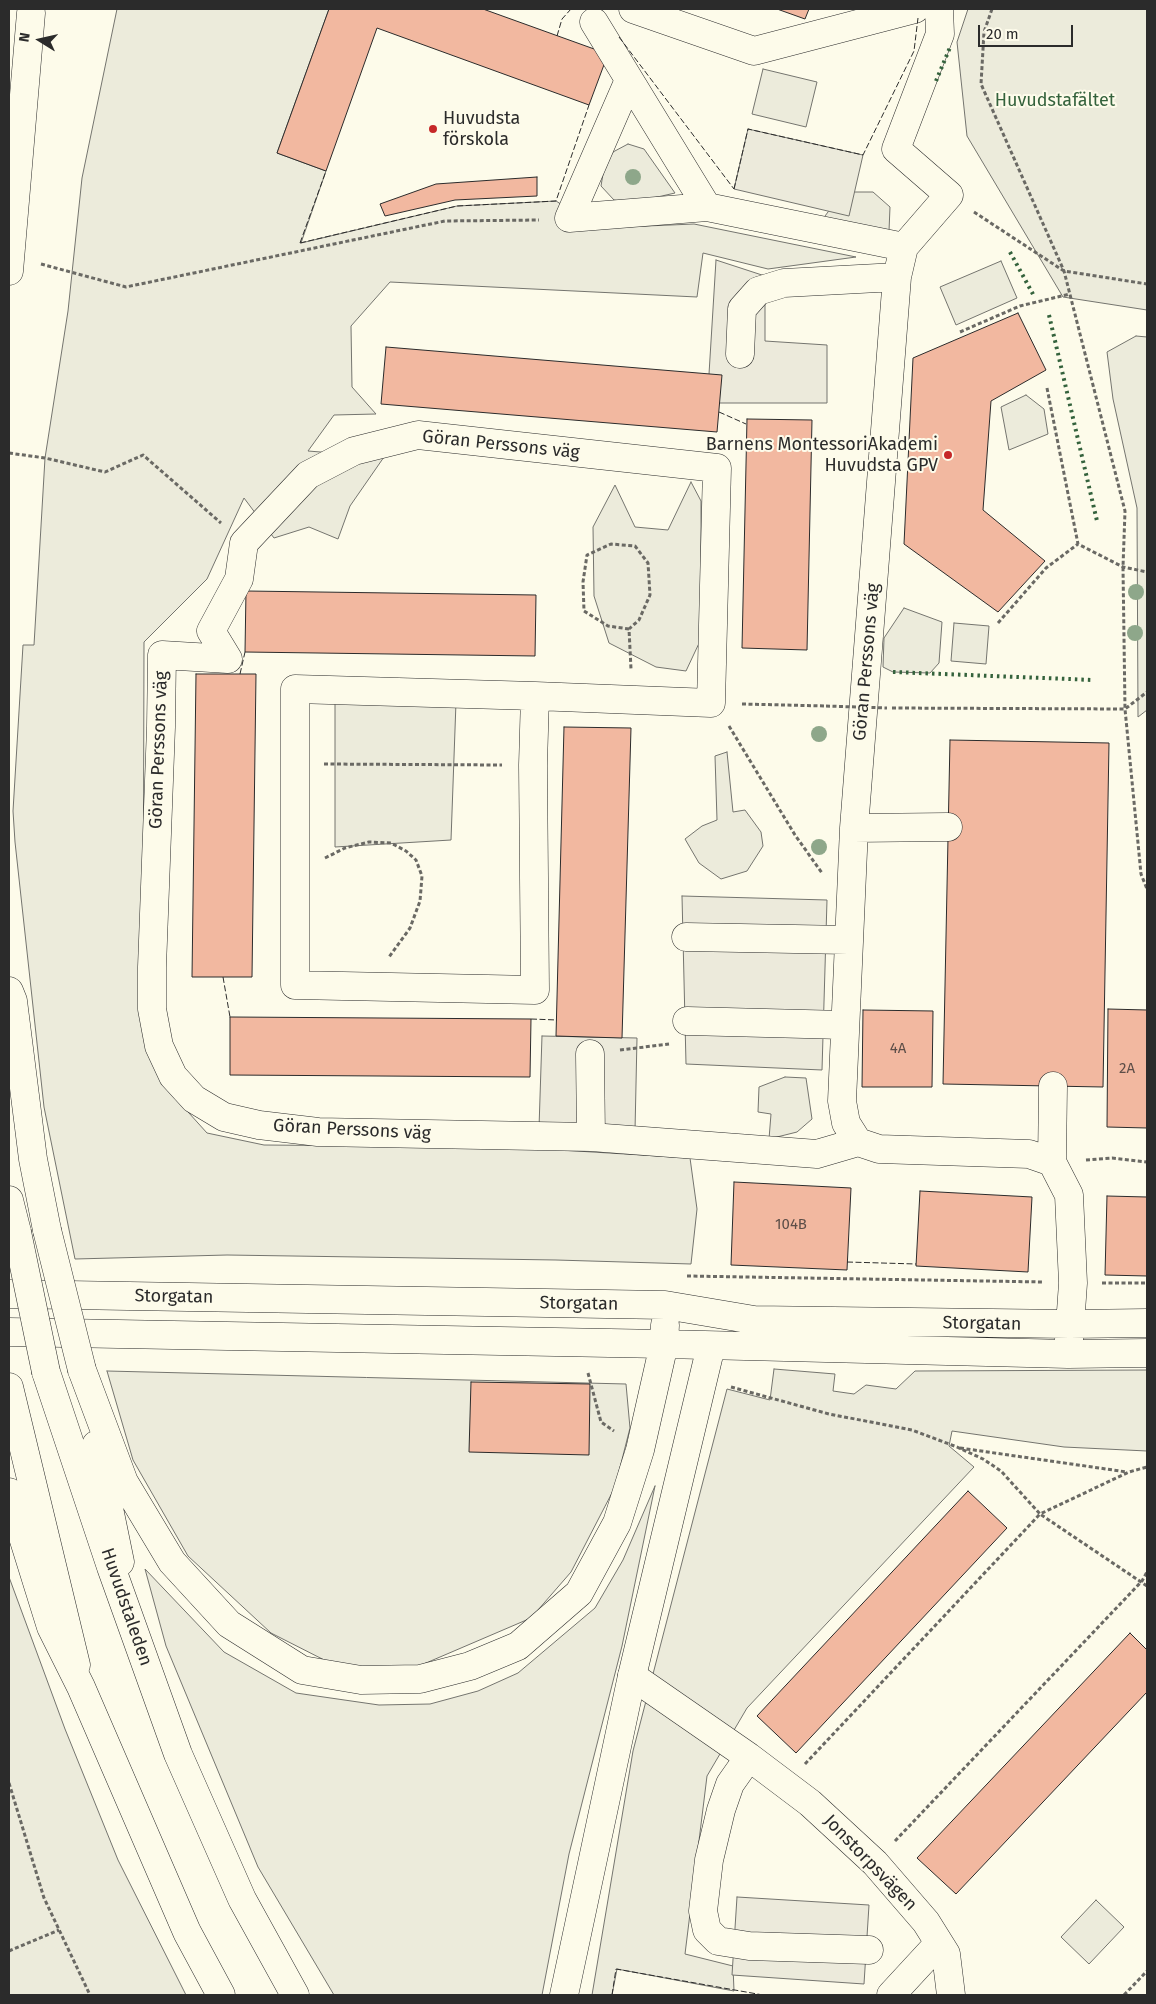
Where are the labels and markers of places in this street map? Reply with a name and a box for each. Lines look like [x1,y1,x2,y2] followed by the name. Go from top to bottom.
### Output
[443,108,520,150] place label: Huvudsta förskola
[427,123,439,135] marker: Huvudsta förskola
[706,434,938,476] place label: Barnens MontessoriAkademi Huvudsta GPV
[942,449,954,461] marker: Barnens MontessoriAkademi Huvudsta GPV

